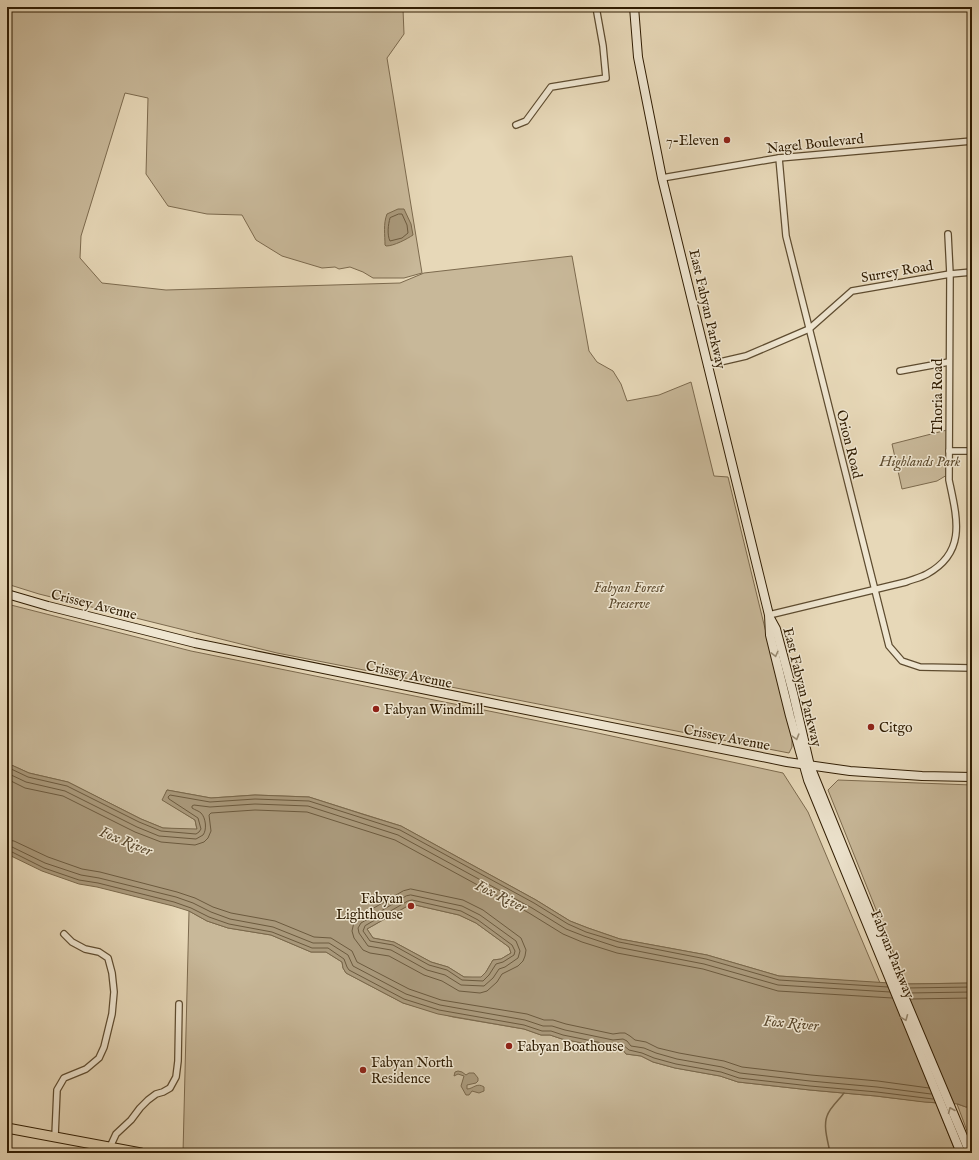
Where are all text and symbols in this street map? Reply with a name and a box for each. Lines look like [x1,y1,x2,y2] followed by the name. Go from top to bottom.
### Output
[766,130,865,158] street label: Nagel Boulevard
[666,132,720,150] place label: 7-Eleven
[722,135,732,145] marker: 7-Eleven
[684,248,730,371] street label: East Fabyan Parkway
[860,257,935,287] street label: Surrey Road
[929,358,947,433] street label: Thoria Road
[832,408,866,481] street label: Orion Road
[879,453,961,472] park label: Highlands Park
[594,579,665,613] park label: Fabyan Forest Preserve
[49,586,139,624] street label: Crissey Avenue
[778,626,826,749] street label: East Fabyan Parkway
[770,650,778,657] one-way arrow
[364,657,454,693] street label: Crissey Avenue
[384,701,484,719] place label: Fabyan Windmill
[371,704,381,714] marker: Fabyan Windmill
[879,719,913,737] place label: Citgo
[682,721,772,755] street label: Crissey Avenue
[866,722,876,732] marker: Citgo
[791,733,800,740] one-way arrow
[97,822,156,861] water label: Fox River
[472,876,531,917] water label: Fox River
[336,890,404,924] place label: Fabyan Lighthouse
[406,901,416,911] marker: Fabyan Lighthouse
[866,907,918,1001] street label: Fabyan Parkway
[763,1012,820,1035] water label: Fox River
[901,1015,909,1022] one-way arrow
[517,1038,624,1056] place label: Fabyan Boathouse
[504,1041,514,1051] marker: Fabyan Boathouse
[371,1054,454,1088] place label: Fabyan North Residence
[358,1065,368,1075] marker: Fabyan North Residence
[948,1107,956,1114] one-way arrow

